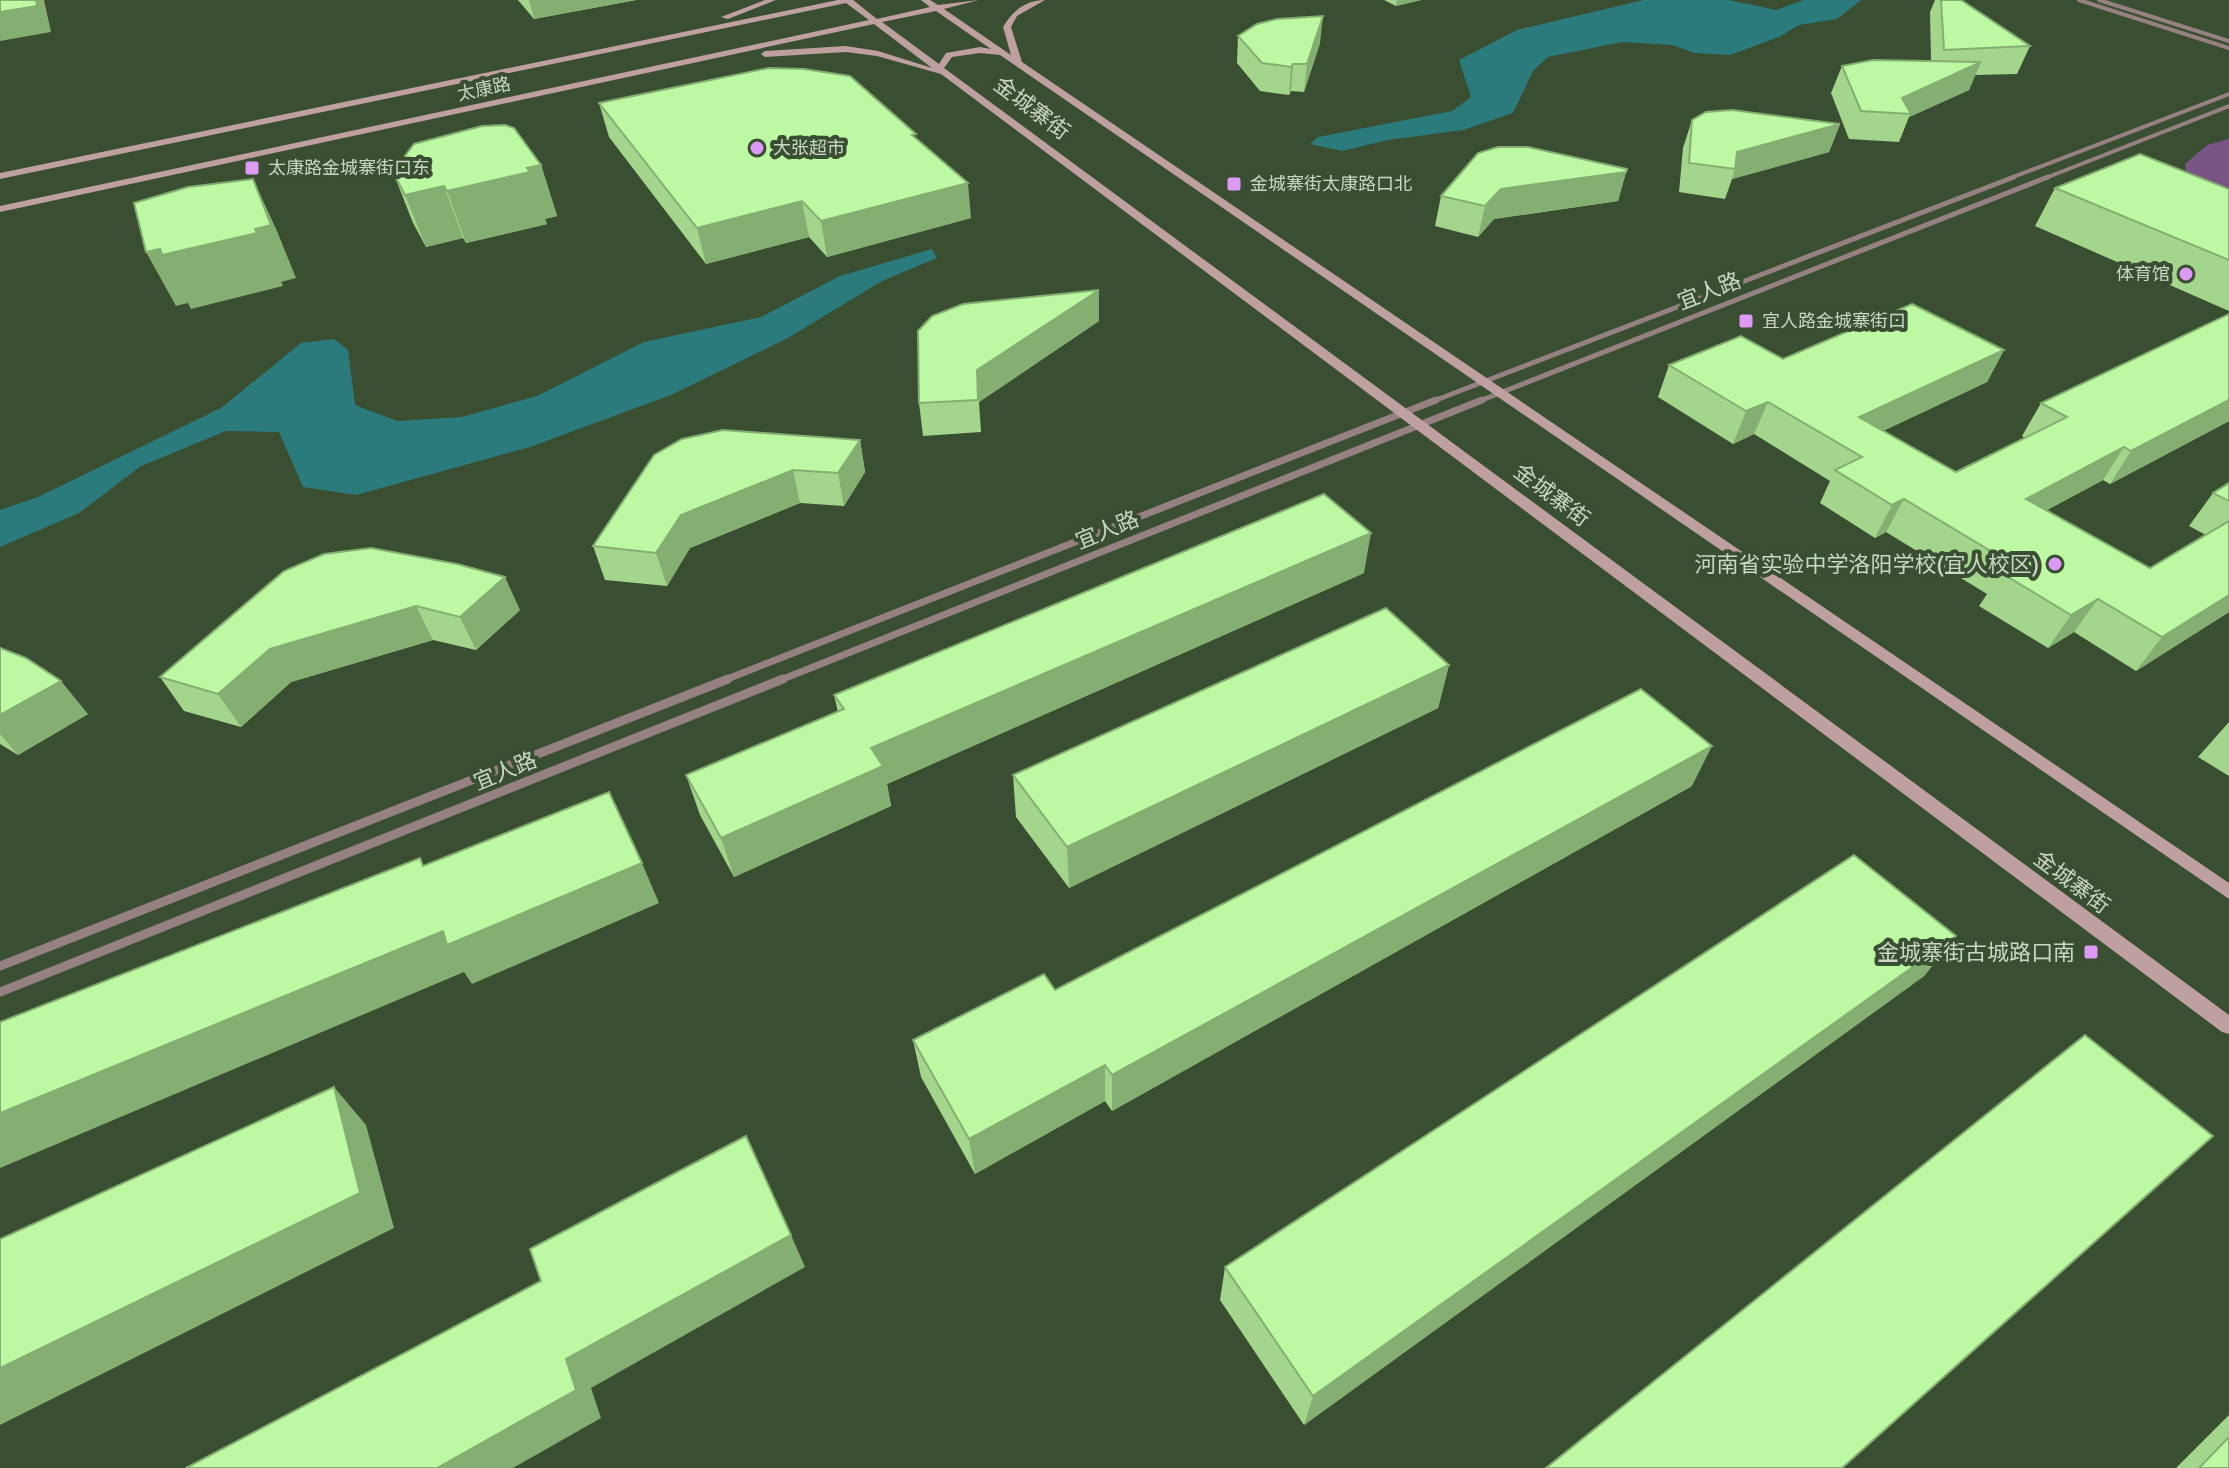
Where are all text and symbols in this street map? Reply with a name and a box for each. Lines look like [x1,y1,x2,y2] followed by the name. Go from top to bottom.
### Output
[989,71,1075,145] street label: 金城寨街
[455,73,513,105] street label: 太康路
[773,137,845,159] place label: 大张超市
[748,139,766,157] marker: 大张超市
[268,157,430,179] place label: 太康路金城寨街口东
[243,159,261,177] marker: 太康路金城寨街口东
[1250,173,1412,195] place label: 金城寨街太康路口北
[1225,175,1243,193] marker: 金城寨街太康路口北
[2116,263,2170,285] place label: 体育馆
[2177,265,2195,283] marker: 体育馆
[1673,267,1745,315] street label: 宜人路
[1762,310,1906,332] place label: 宜人路金城寨街口
[1737,312,1755,330] marker: 宜人路金城寨街口
[1509,458,1595,532] street label: 金城寨街
[1071,505,1143,555] street label: 宜人路
[1694,551,2039,578] place label: 河南省实验中学洛阳学校(宜人校区)
[2046,555,2064,573] marker: 河南省实验中学洛阳学校(宜人校区)
[469,746,541,796] street label: 宜人路
[2029,845,2115,919] street label: 金城寨街
[1877,939,2075,966] place label: 金城寨街古城路口南
[2082,943,2100,961] marker: 金城寨街古城路口南

